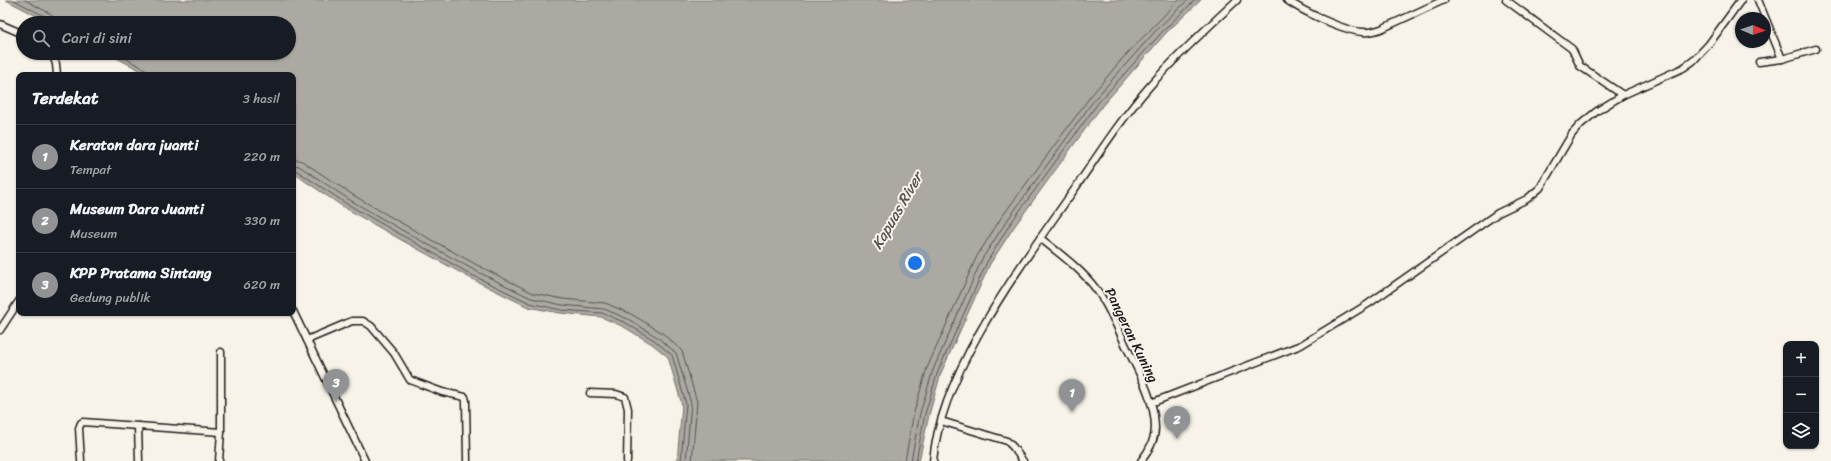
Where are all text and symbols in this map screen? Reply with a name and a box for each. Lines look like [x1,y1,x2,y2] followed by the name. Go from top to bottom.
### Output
[1735,12,1771,48] north arrow
[16,16,296,60] search box
[62,25,132,51] text: Cari di sini
[30,27,52,49] icon: search
[32,83,98,113] text: Terdekat
[243,87,280,110] text: 3 hasil
[70,132,198,158] text: Keraton dara juanti
[42,145,48,168] text: 1
[243,145,280,168] text: 220 m
[70,158,111,181] text: Tempat
[864,165,931,254] water label: Kapuas River
[70,196,204,222] text: Museum Dara Juanti
[41,209,49,232] text: 2
[244,209,280,232] text: 330 m
[70,222,117,245] text: Museum
[905,253,925,273] your location
[70,260,212,286] text: KPP Pratama Sintang
[41,273,49,296] text: 3
[244,273,280,296] text: 620 m
[1098,283,1165,387] street label: Pangeran Kuning
[70,286,151,309] text: Gedung publik
[1783,341,1819,449] map controls
[1783,341,1819,377] button: +
[323,369,349,402] pin: 3
[1783,377,1819,413] button: −
[1059,379,1085,412] pin: 1
[1164,406,1190,439] pin: 2
[1783,413,1819,449] button: layers

